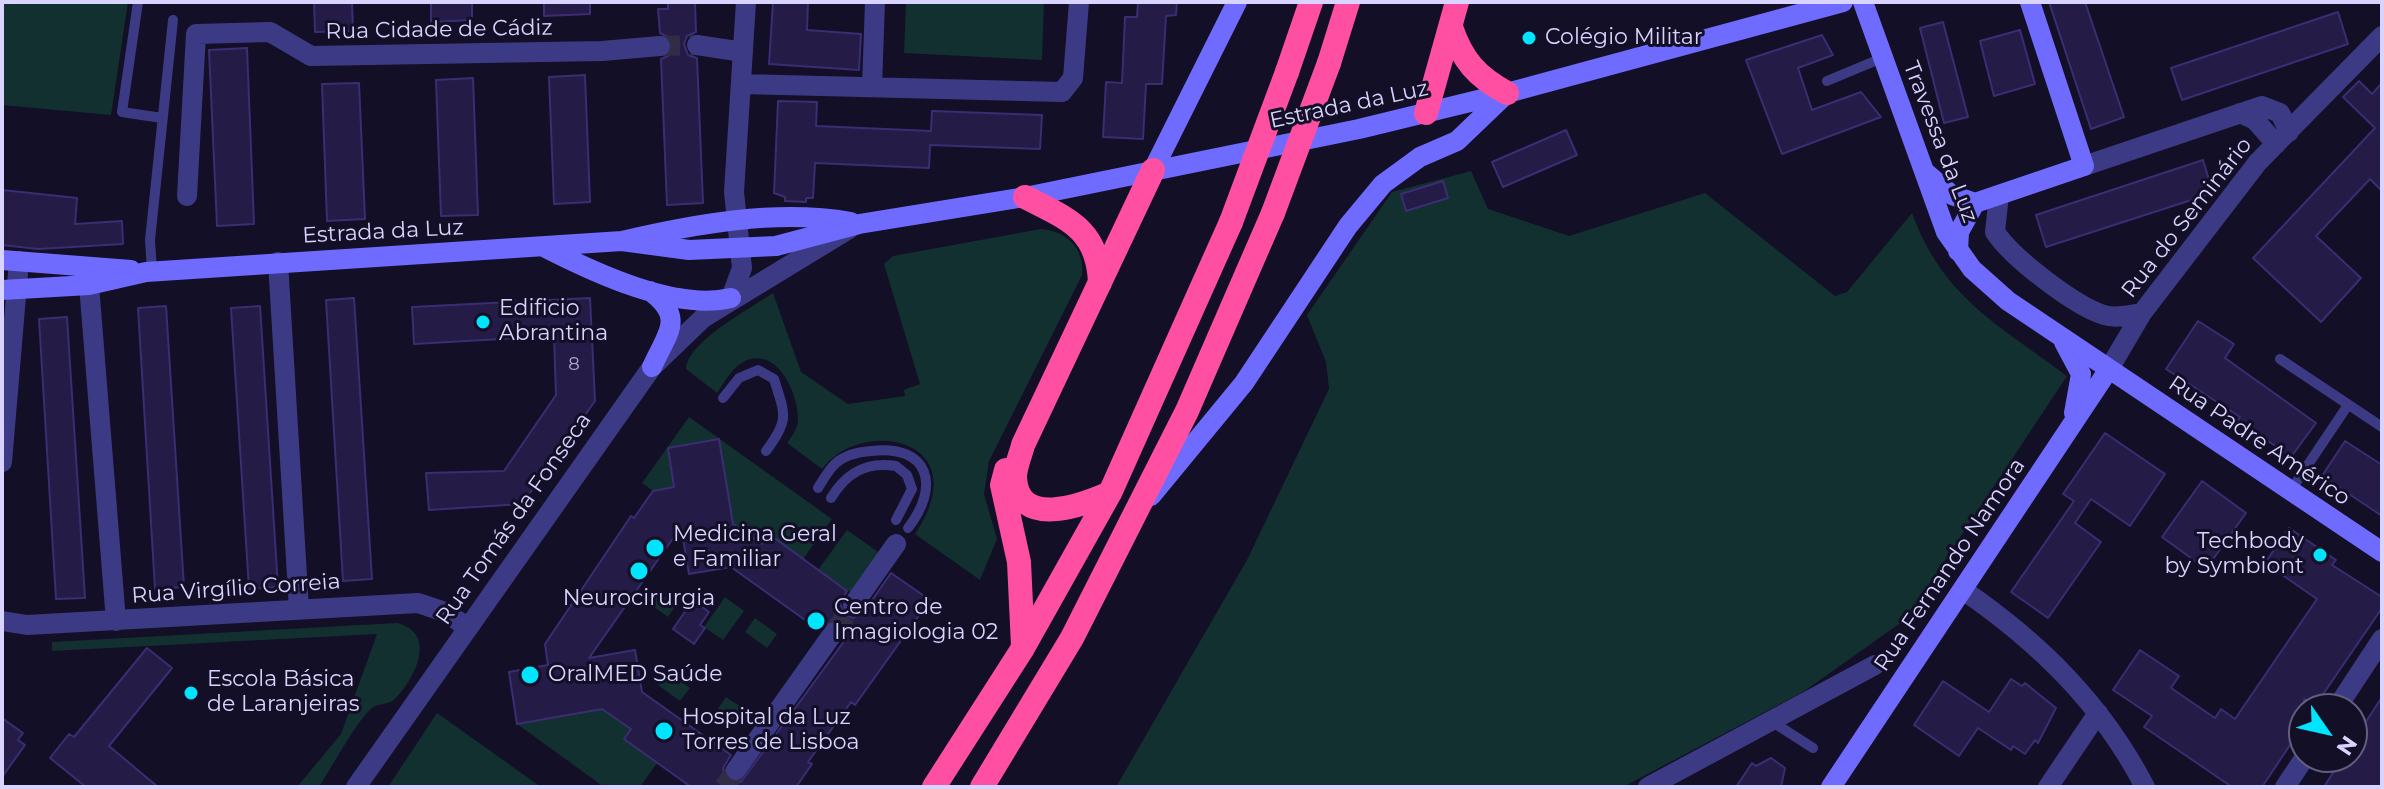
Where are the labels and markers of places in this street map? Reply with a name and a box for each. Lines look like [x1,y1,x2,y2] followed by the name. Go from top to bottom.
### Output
[1545,25,1703,51] place label: Colégio Militar
[1520,29,1538,47] marker: Colégio Militar
[499,296,608,348] place label: Edificio Abrantina
[474,313,492,331] marker: Edificio Abrantina
[673,522,837,574] place label: Medicina Geral e Familiar
[2164,529,2304,580] place label: Techbody by Symbiont
[644,537,666,559] marker: Medicina Geral e Familiar
[2311,546,2329,564] marker: Techbody by Symbiont
[628,560,650,582] marker: Neurocirurgia
[563,586,715,612] place label: Neurocirurgia
[834,595,998,646] place label: Centro de Imagiologia 02
[805,610,827,632] marker: Centro de Imagiologia 02
[548,662,722,688] place label: OralMED Saúde
[519,664,541,686] marker: OralMED Saúde
[207,667,360,718] place label: Escola Básica de Laranjeiras
[182,684,200,702] marker: Escola Básica de Laranjeiras
[682,705,859,756] place label: Hospital da Luz Torres de Lisboa
[653,720,675,742] marker: Hospital da Luz Torres de Lisboa

